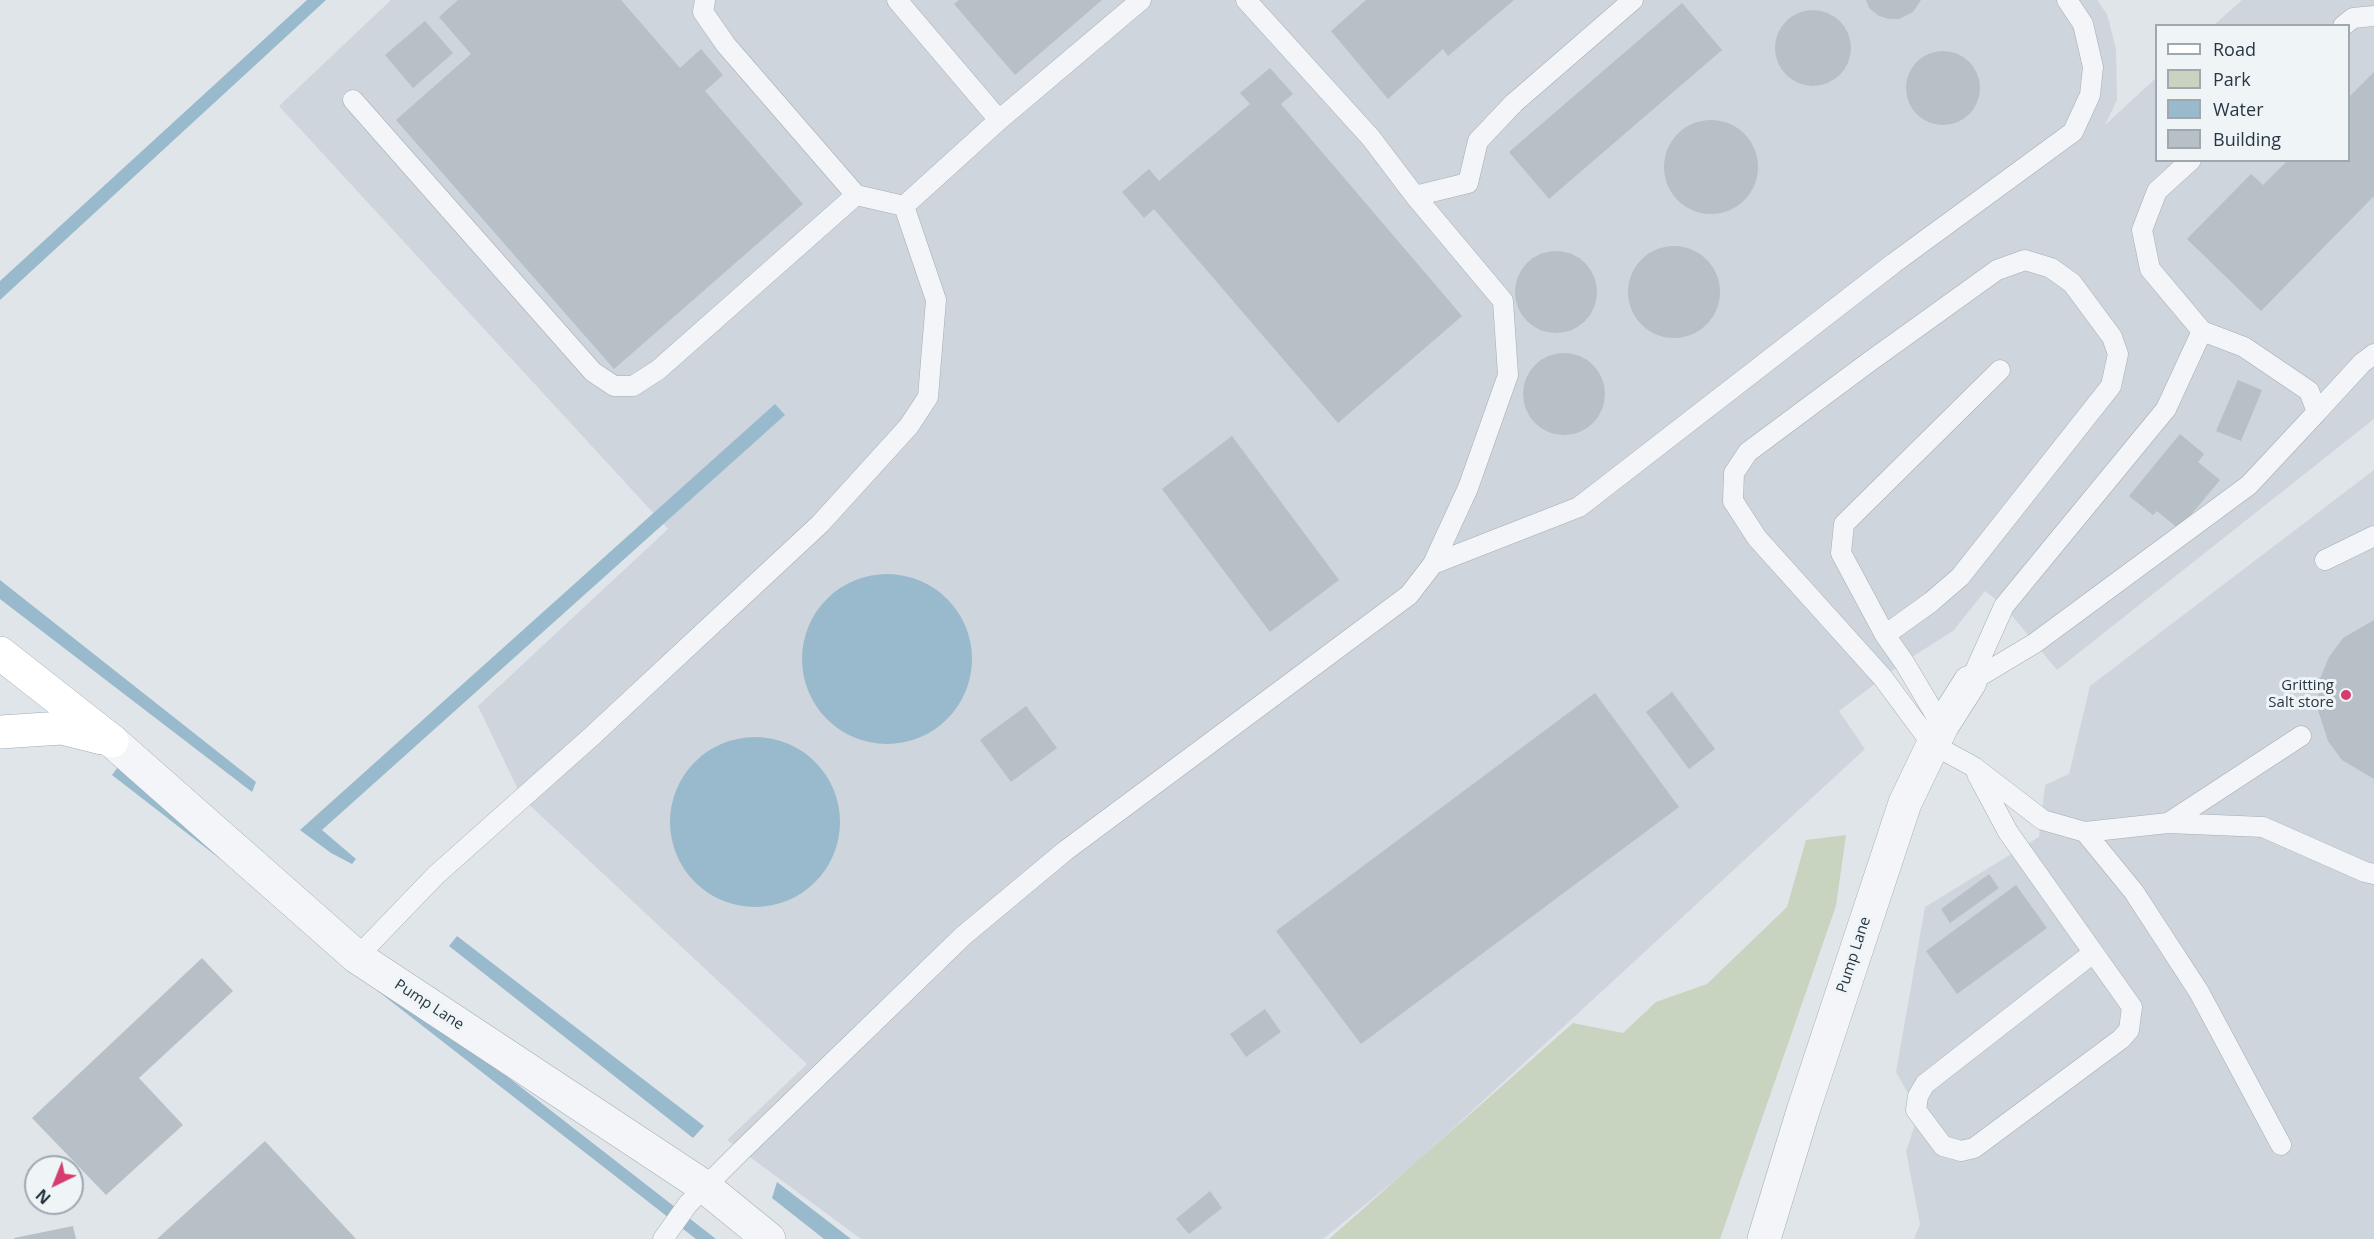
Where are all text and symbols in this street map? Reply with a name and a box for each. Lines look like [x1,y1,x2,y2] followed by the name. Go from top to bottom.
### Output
[2155,24,2350,162] legend
[2213,37,2256,61] text: Road
[2213,67,2251,91] text: Park
[2213,97,2264,121] text: Water
[2213,127,2281,151] text: Building
[2268,677,2334,712] place label: Gritting Salt store
[2339,688,2353,702] marker: Gritting Salt store
[1833,915,1875,995] street label: Pump Lane
[391,976,467,1034] street label: Pump Lane
[24,1155,84,1215] north arrow
[31,1184,55,1209] text: N

